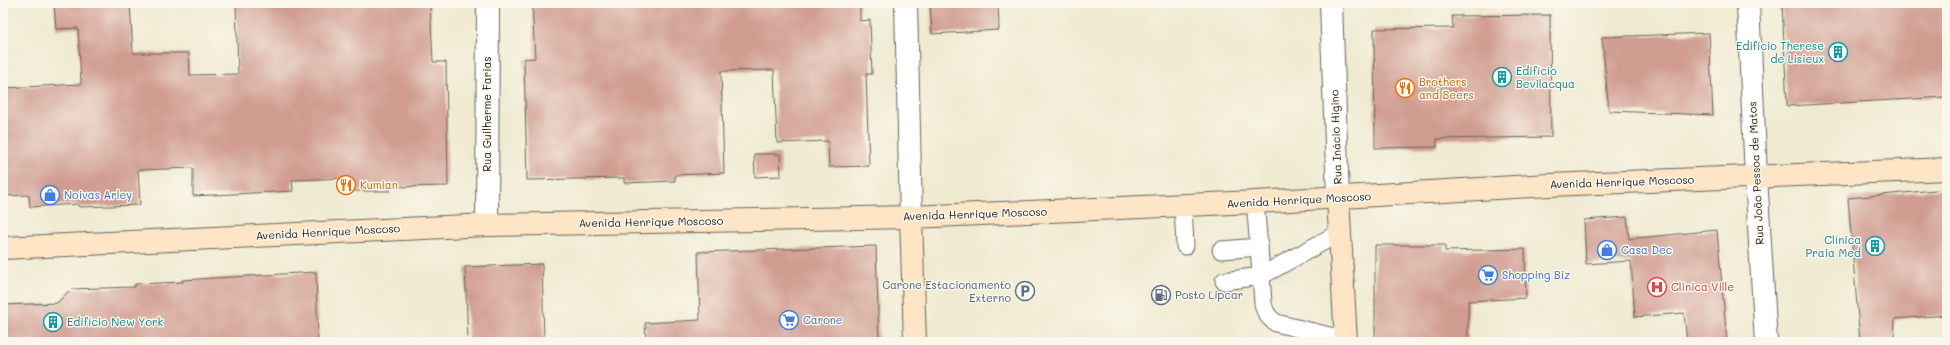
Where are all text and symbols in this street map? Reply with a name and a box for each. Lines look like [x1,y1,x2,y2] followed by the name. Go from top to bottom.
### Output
[1736,38,1824,66] place label: Edifício Therese de Lisieux
[1827,41,1849,63] building icon: Edifício Therese de Lisieux
[479,56,494,172] street label: Rua Guilherme Farias
[1516,63,1575,91] place label: Edifício Bevilacqua
[1491,66,1513,88] building icon: Edifício Bevilacqua
[1419,74,1474,102] place label: Brothers and Beers
[1394,77,1416,99] restaurant icon: Brothers and Beers
[1326,89,1345,185] street label: Rua Inácio Higino
[1744,101,1767,245] street label: Rua João Pessoa de Matos
[1550,171,1695,192] street label: Avenida Henrique Moscoso
[335,174,357,196] restaurant icon: Kumian
[360,177,398,192] place label: Kumian
[39,184,61,206] shop icon: Noivas Arley
[64,187,132,202] place label: Noivas Arley
[1226,188,1372,211] street label: Avenida Henrique Moscoso
[903,203,1048,224] street label: Avenida Henrique Moscoso
[579,213,724,230] street label: Avenida Henrique Moscoso
[255,220,401,243] street label: Avenida Henrique Moscoso
[1806,232,1861,260] place label: Clínica Praia Med
[1864,235,1886,257] building icon: Clínica Praia Med
[1596,239,1618,261] shop icon: Casa Dec
[1621,242,1672,257] place label: Casa Dec
[1477,264,1499,286] supermarket icon: Shopping Biz
[1502,267,1570,282] place label: Shopping Biz
[1646,276,1668,298] hospital icon: Clínica Ville
[882,277,1011,305] place label: Carone Estacionamento Externo
[1671,279,1734,294] place label: Clínica Ville
[1014,280,1036,302] parking icon: Carone Estacionamento Externo
[1150,284,1172,306] fuel station icon: Posto Lipcar
[1175,287,1243,302] place label: Posto Lipcar
[778,309,800,331] supermarket icon: Carone
[42,311,64,333] building icon: Edifício New York
[803,312,843,327] place label: Carone
[67,314,163,329] place label: Edifício New York

